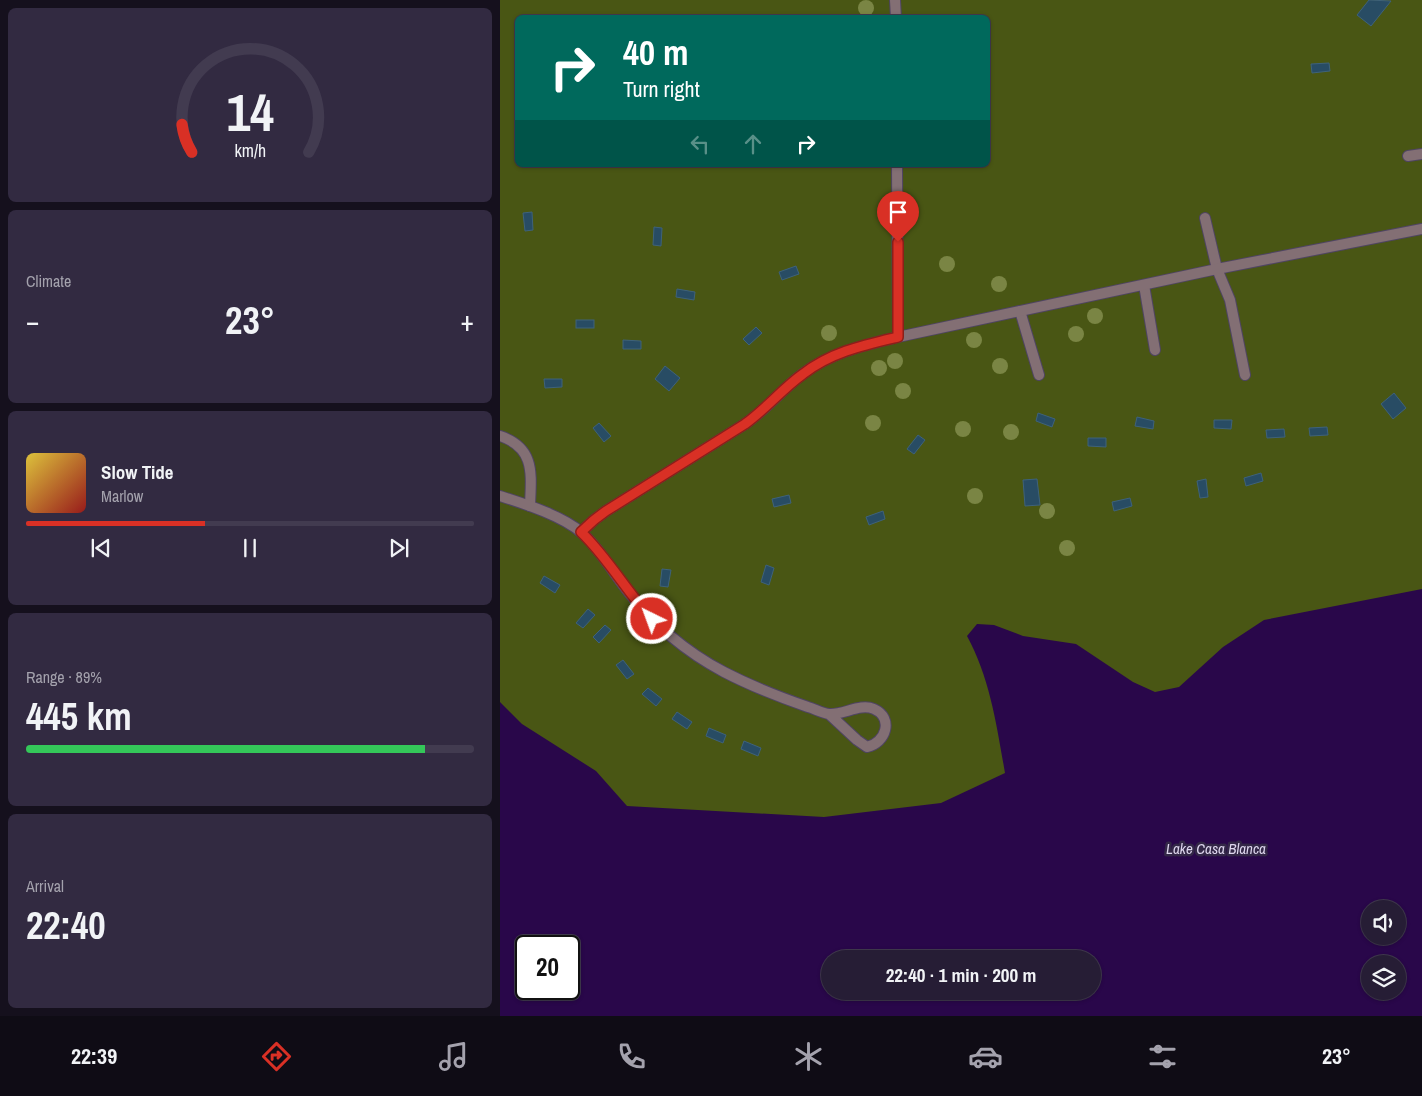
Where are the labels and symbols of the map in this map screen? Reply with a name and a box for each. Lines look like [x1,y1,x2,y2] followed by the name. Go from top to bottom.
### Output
[877,191,919,242] pin
[625,592,677,644] position arrow
[1166,838,1266,859] water label: Lake Casa Blanca
[515,935,580,1000] speed limit sign: 20

